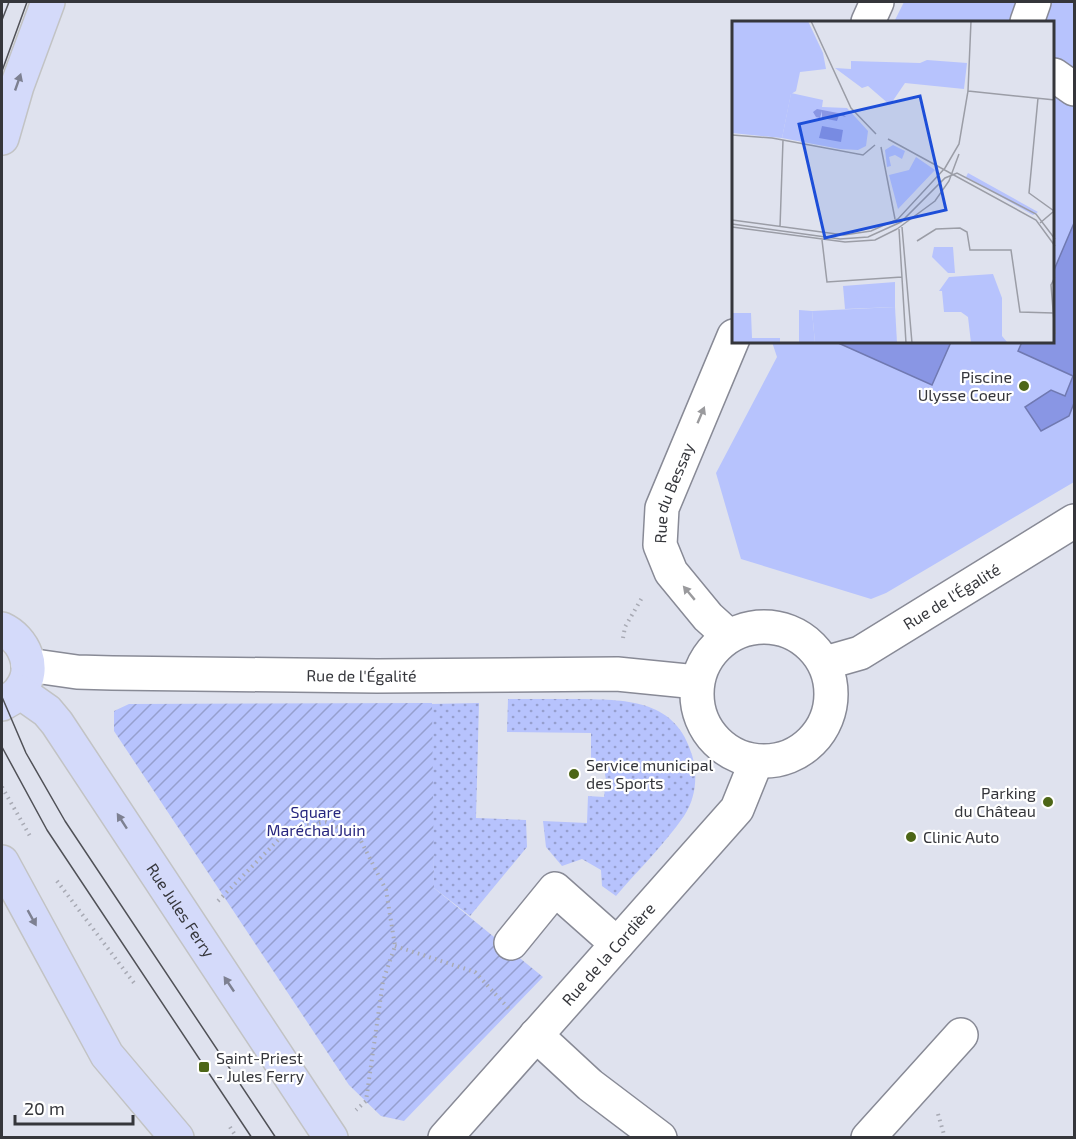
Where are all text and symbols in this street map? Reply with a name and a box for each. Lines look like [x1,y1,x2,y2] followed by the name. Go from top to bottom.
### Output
[732,21,1055,344] inset map
[14,73,24,91] one-way arrow
[918,367,1013,404] place label: Piscine Ulysse Coeur
[1017,379,1031,393] marker: Piscine Ulysse Coeur
[697,406,706,424] one-way arrow
[650,439,697,544] street label: Rue du Bessay
[899,559,1003,633] street label: Rue de l'Égalité
[683,586,695,601] one-way arrow
[306,665,417,685] street label: Rue de l'Égalité
[586,755,714,792] place label: Service municipal des Sports
[567,767,581,781] marker: Service municipal des Sports
[954,783,1036,820] place label: Parking du Château
[1041,795,1055,809] marker: Parking du Château
[267,802,365,839] park label: Square Maréchal Juin
[117,813,128,829] one-way arrow
[923,827,999,846] place label: Clinic Auto
[904,830,918,844] marker: Clinic Auto
[143,859,219,961] street label: Rue Jules Ferry
[557,898,658,1009] street label: Rue de la Cordière
[27,910,37,927] one-way arrow
[224,976,235,992] one-way arrow
[216,1048,305,1085] place label: Saint-Priest - Jules Ferry
[197,1060,211,1074] marker: Saint-Priest - Jules Ferry
[15,1088,134,1126] scale bar
[24,1097,65,1119] text: 20 m

